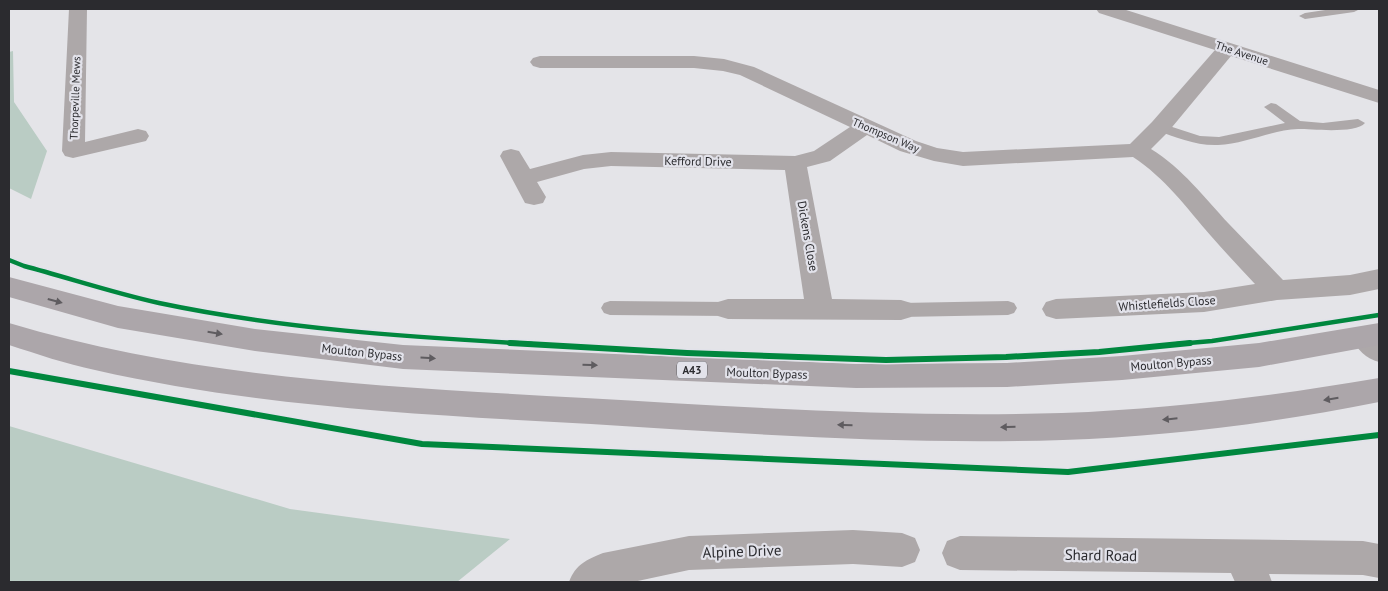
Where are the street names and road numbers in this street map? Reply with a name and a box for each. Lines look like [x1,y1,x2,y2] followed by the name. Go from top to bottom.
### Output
[1214,38,1271,68] street label: The Avenue
[67,56,83,140] street label: Thorpeville Mews
[850,115,922,156] street label: Thompson Way
[664,153,732,169] street label: Kefford Drive
[794,200,822,272] street label: Dickens Close
[1118,292,1216,314] street label: Whistlefields Close
[321,340,403,364] street label: Moulton Bypass
[1130,352,1212,374] street label: Moulton Bypass
[677,362,707,378] road number: A43
[726,364,808,382] street label: Moulton Bypass
[702,540,782,562] street label: Alpine Drive
[1065,545,1137,565] street label: Shard Road

